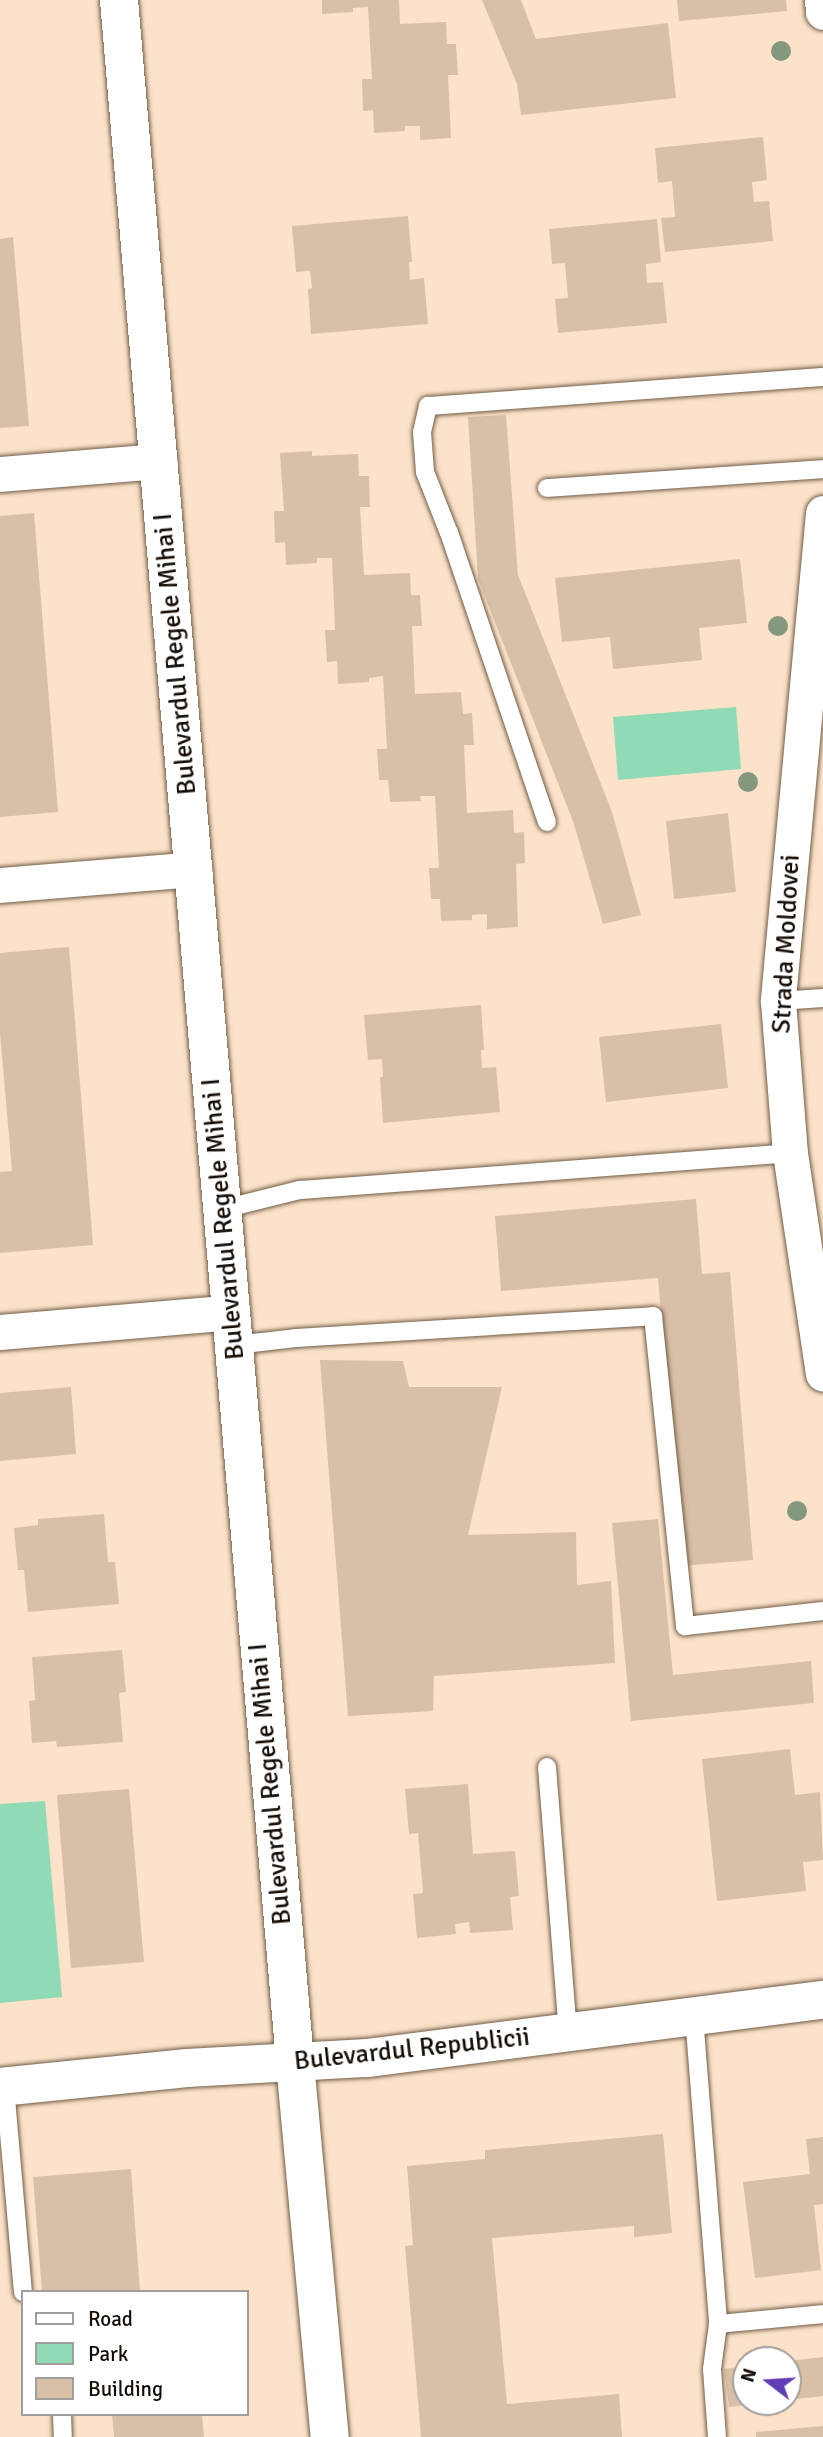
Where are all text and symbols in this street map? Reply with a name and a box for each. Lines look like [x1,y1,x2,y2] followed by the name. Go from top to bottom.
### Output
[148,512,204,796] street label: Bulevardul Regele Mihai I
[767,854,807,1034] street label: Strada Moldovei
[196,1077,252,1361] street label: Bulevardul Regele Mihai I
[243,1642,299,1926] street label: Bulevardul Regele Mihai I
[293,2022,531,2078] street label: Bulevardul Republicii
[21,2290,248,2416] legend
[88,2306,133,2332] text: Road
[88,2341,128,2367] text: Park
[732,2346,802,2416] north arrow
[735,2366,762,2385] text: N
[88,2376,163,2402] text: Building

